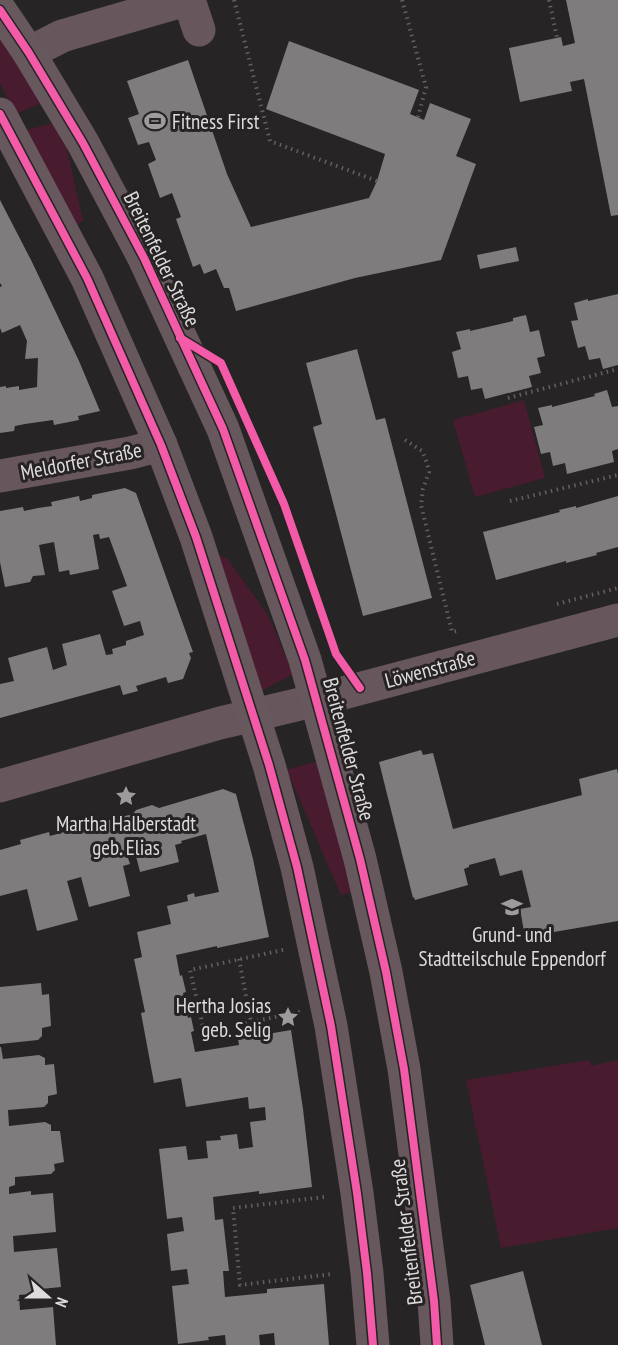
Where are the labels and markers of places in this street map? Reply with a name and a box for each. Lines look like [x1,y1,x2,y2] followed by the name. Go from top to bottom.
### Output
[172,108,260,135] place label: Fitness First
[143,109,167,133] sports icon: Fitness First
[114,784,138,808] place icon: Martha Halberstadt geb. Elias
[56,810,196,861] place label: Martha Halberstadt geb. Elias
[500,895,524,919] school or university icon: Grund- und Stadtteilschule Eppendorf
[418,921,606,972] place label: Grund- und Stadtteilschule Eppendorf
[176,992,271,1043] place label: Hertha Josias geb. Selig
[276,1005,300,1029] place icon: Hertha Josias geb. Selig

